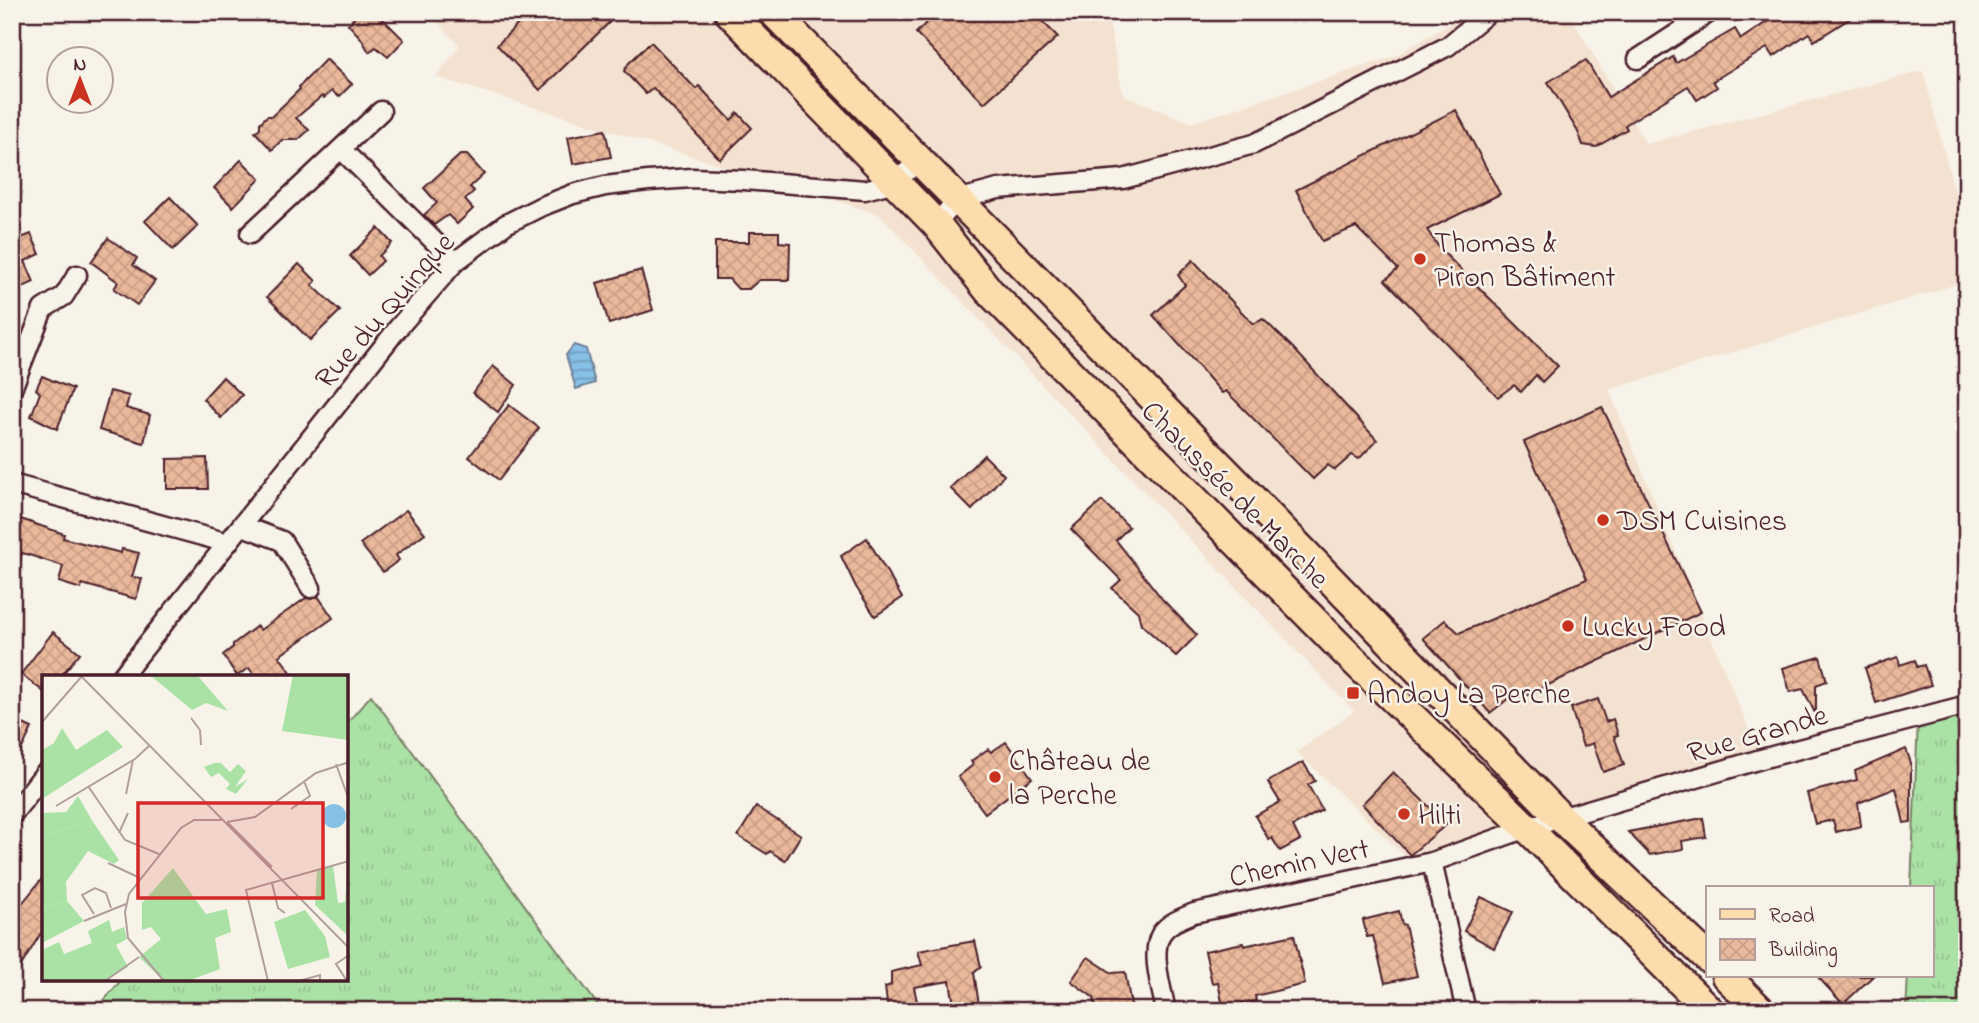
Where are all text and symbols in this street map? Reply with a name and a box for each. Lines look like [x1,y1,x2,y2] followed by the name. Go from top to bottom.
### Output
[46,46,116,116] north arrow
[74,52,87,79] text: N
[306,223,467,400] street label: Rue du Quinque
[1434,223,1616,301] place label: Thomas & Piron Bâtiment
[1412,251,1428,267] marker: Thomas & Piron Bâtiment
[1129,392,1339,601] street label: Chaussée de Marche
[1616,501,1787,545] place label: DSM Cuisines
[1595,512,1611,528] marker: DSM Cuisines
[1582,607,1726,651] place label: Lucky Food
[1560,618,1576,634] marker: Lucky Food
[1367,674,1572,718] place label: Andoy La Perche
[42,675,348,981] inset map
[1345,685,1361,701] marker: Andoy La Perche
[1683,695,1834,777] street label: Rue Grande
[1009,741,1151,819] place label: Château de la Perche
[987,769,1003,785] marker: Château de la Perche
[1418,795,1461,839] place label: Hilti
[1396,806,1412,822] marker: Hilti
[1226,829,1374,901] street label: Chemin Vert
[1706,886,1934,978] legend
[1769,902,1815,932] text: Road
[1768,936,1838,968] text: Building

